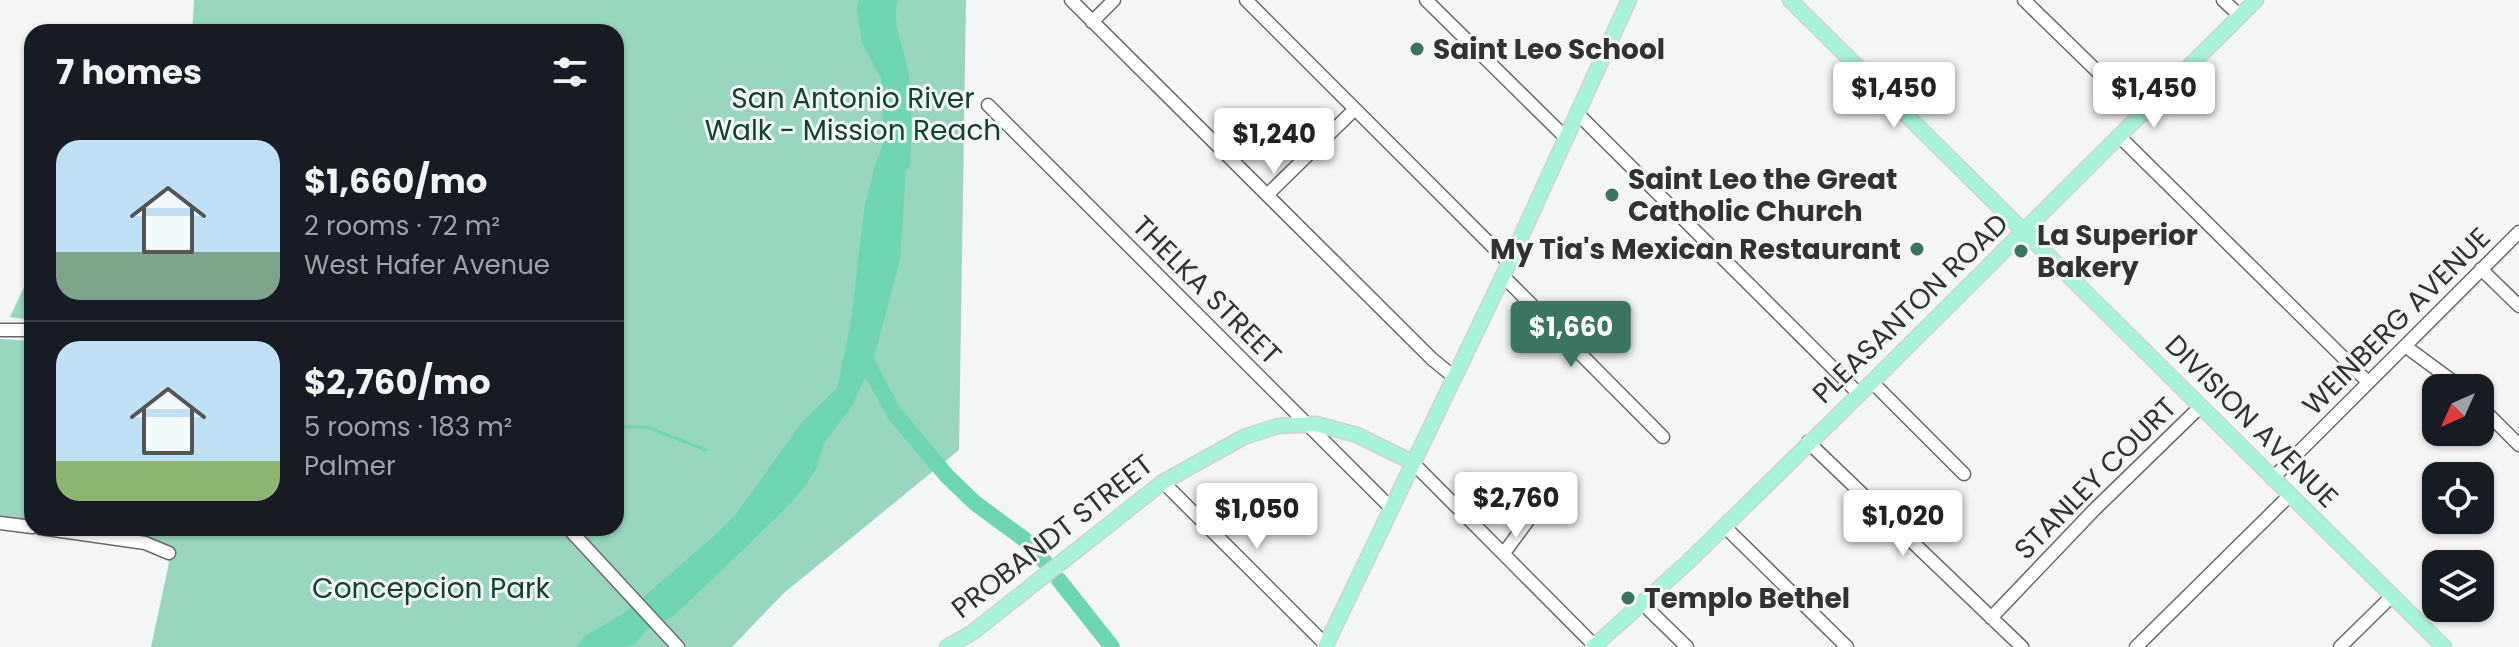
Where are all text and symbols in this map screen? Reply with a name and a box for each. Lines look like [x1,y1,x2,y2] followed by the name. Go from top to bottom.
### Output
[1433,30,1665,69] place label: Saint Leo School
[1408,40,1426,58] marker: Saint Leo School
[56,48,202,96] text: 7 homes
[548,50,592,94] icon: filters
[1829,62,1959,130] pin: $1,450
[2089,62,2219,130] pin: $1,450
[1851,70,1937,106] text: $1,450
[2111,70,2197,106] text: $1,450
[705,79,1001,150] park label: San Antonio River Walk - Mission Reach
[1209,108,1339,176] pin: $1,240
[1232,116,1316,152] text: $1,240
[304,157,487,205] text: $1,660/mo
[1628,160,1897,231] place label: Saint Leo the Great Catholic Church
[120,172,216,268] icon: home
[1603,186,1621,204] marker: Saint Leo the Great Catholic Church
[1804,205,2017,412] street label: PLEASANTON ROAD
[1123,207,1290,374] street label: THELKA STREET
[304,208,500,244] text: 2 rooms · 72 m²
[2037,216,2198,287] place label: La Superior Bakery
[2294,219,2499,424] street label: WEINBERG AVENUE
[1490,230,1901,269] place label: My Tia's Mexican Restaurant
[1908,240,1926,258] marker: My Tia's Mexican Restaurant
[2012,242,2030,260] marker: La Superior Bakery
[304,247,550,283] text: West Hafer Avenue
[1506,301,1636,369] pin: $1,660
[1529,309,1613,345] text: $1,660
[2157,326,2347,516] street label: DIVISION AVENUE
[304,358,491,406] text: $2,760/mo
[120,373,216,469] icon: home
[2422,374,2494,446] north arrow
[2422,374,2494,622] map controls
[2006,389,2185,568] street label: STANLEY COURT
[304,409,512,445] text: 5 rooms · 183 m²
[943,445,1161,627] street label: PROBANDT STREET
[304,448,396,484] text: Palmer
[2422,462,2494,534] button: locate
[1451,472,1581,540] pin: $2,760
[1473,480,1559,516] text: $2,760
[1192,483,1322,551] pin: $1,050
[1838,490,1968,558] pin: $1,020
[1214,491,1300,527] text: $1,050
[1861,498,1945,534] text: $1,020
[2422,550,2494,622] button: layers
[312,569,551,608] park label: Concepcion Park
[1644,579,1850,618] place label: Templo Bethel
[1619,589,1637,607] marker: Templo Bethel

